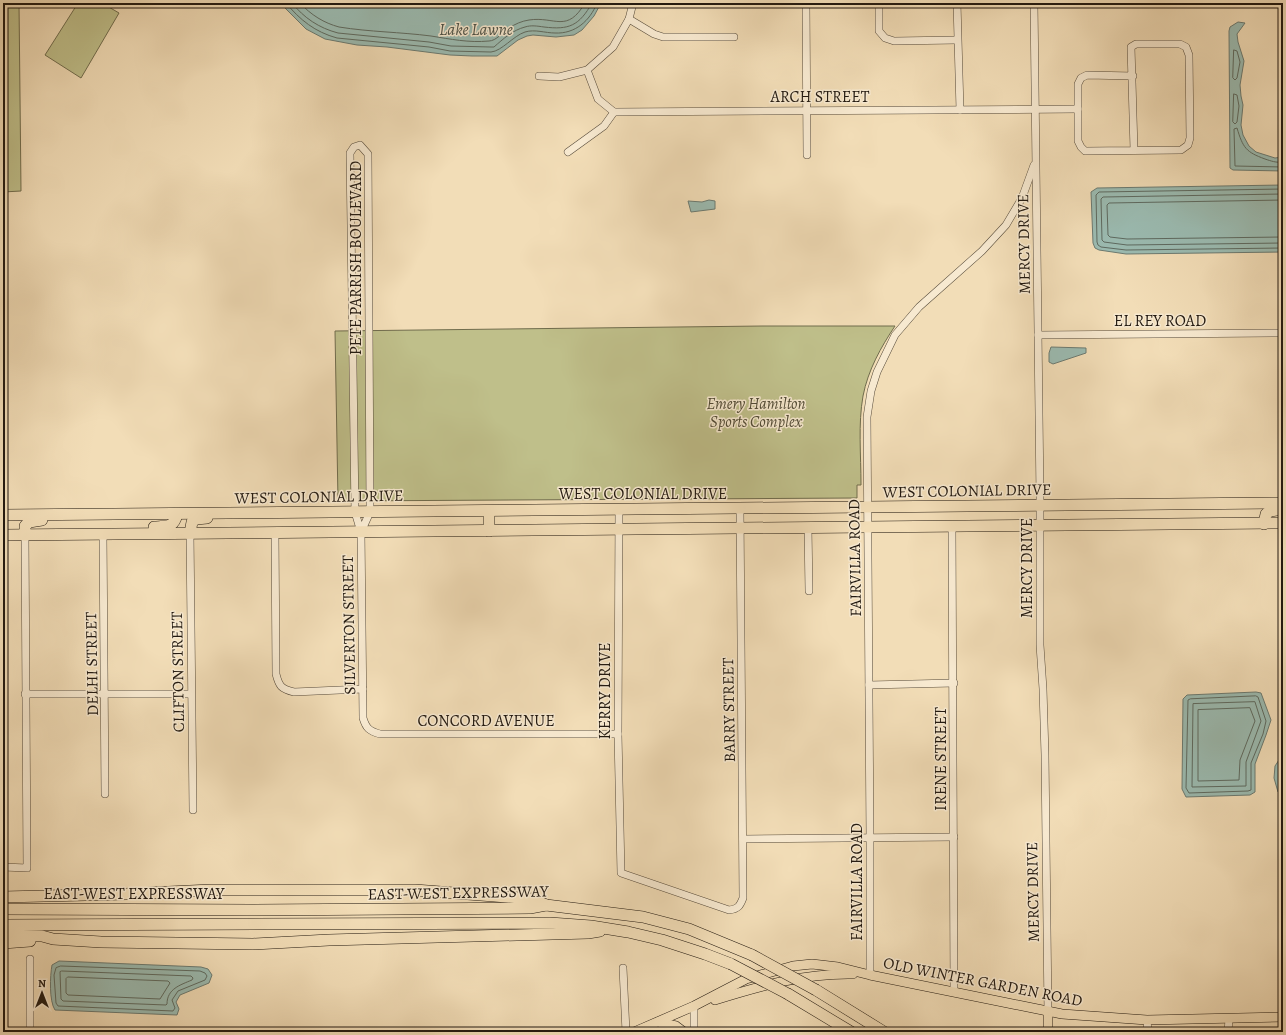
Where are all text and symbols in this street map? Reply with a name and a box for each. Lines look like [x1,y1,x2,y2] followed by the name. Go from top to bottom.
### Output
[439,18,513,41] water label: Lake Lawne
[770,86,870,108] street label: ARCH STREET
[345,161,367,355] street label: PETE PARRISH BOULEVARD
[1012,194,1036,294] street label: MERCY DRIVE
[1114,310,1206,332] street label: EL REY ROAD
[706,393,806,433] park label: Emery Hamilton Sports Complex
[882,479,1051,503] street label: WEST COLONIAL DRIVE
[558,483,727,505] street label: WEST COLONIAL DRIVE
[234,485,403,509] street label: WEST COLONIAL DRIVE
[843,499,867,617] street label: FAIRVILLA ROAD
[1016,518,1038,618] street label: MERCY DRIVE
[337,555,361,695] street label: SILVERTON STREET
[80,611,104,716] street label: DELHI STREET
[166,611,190,733] street label: CLIFTON STREET
[594,643,616,739] street label: KERRY DRIVE
[717,657,741,763] street label: BARRY STREET
[930,707,952,811] street label: IRENE STREET
[417,710,555,732] street label: CONCORD AVENUE
[846,823,868,941] street label: FAIRVILLA ROAD
[1021,842,1045,942] street label: MERCY DRIVE
[367,880,549,906] street label: EAST-WEST EXPRESSWAY
[44,883,225,905] street label: EAST-WEST EXPRESSWAY
[881,952,1084,1012] street label: OLD WINTER GARDEN ROAD
[22,973,62,1013] north arrow
[38,976,46,991] text: N

